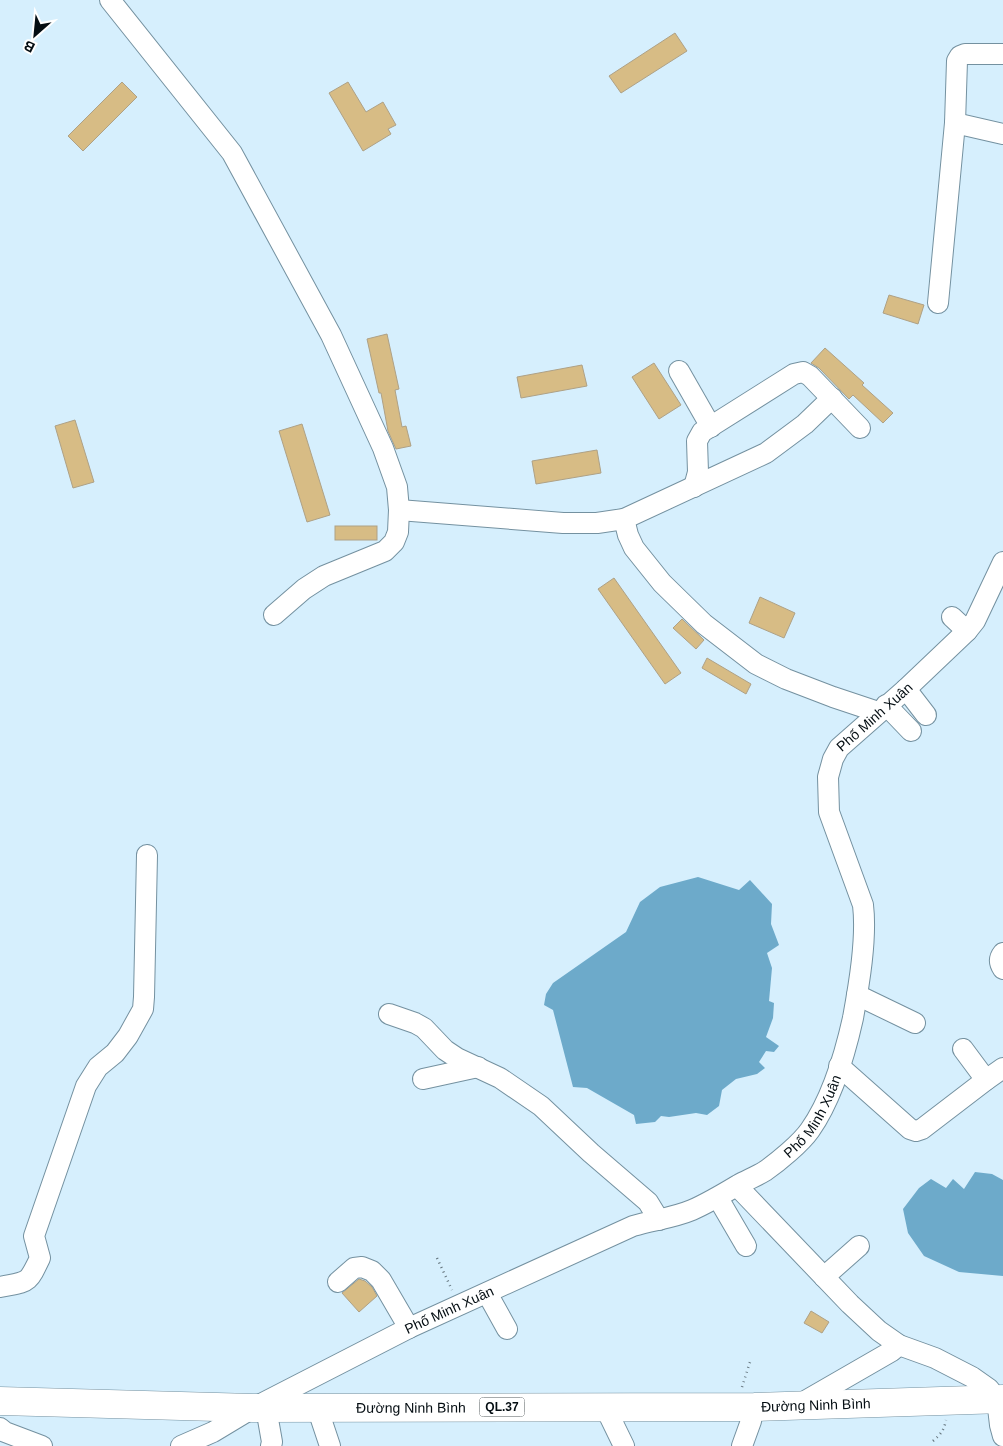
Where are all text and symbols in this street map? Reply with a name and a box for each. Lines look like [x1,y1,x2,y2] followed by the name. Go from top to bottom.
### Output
[10,10,60,60] north arrow
[21,37,37,56] text: B
[833,679,916,754] street label: Phố Minh Xuân
[780,1073,844,1161] street label: Phố Minh Xuân
[402,1283,496,1337] street label: Phố Minh Xuân
[761,1395,871,1415] street label: Đường Ninh Bình
[480,1398,524,1416] road number: QL.37
[356,1400,466,1416] street label: Đường Ninh Bình

